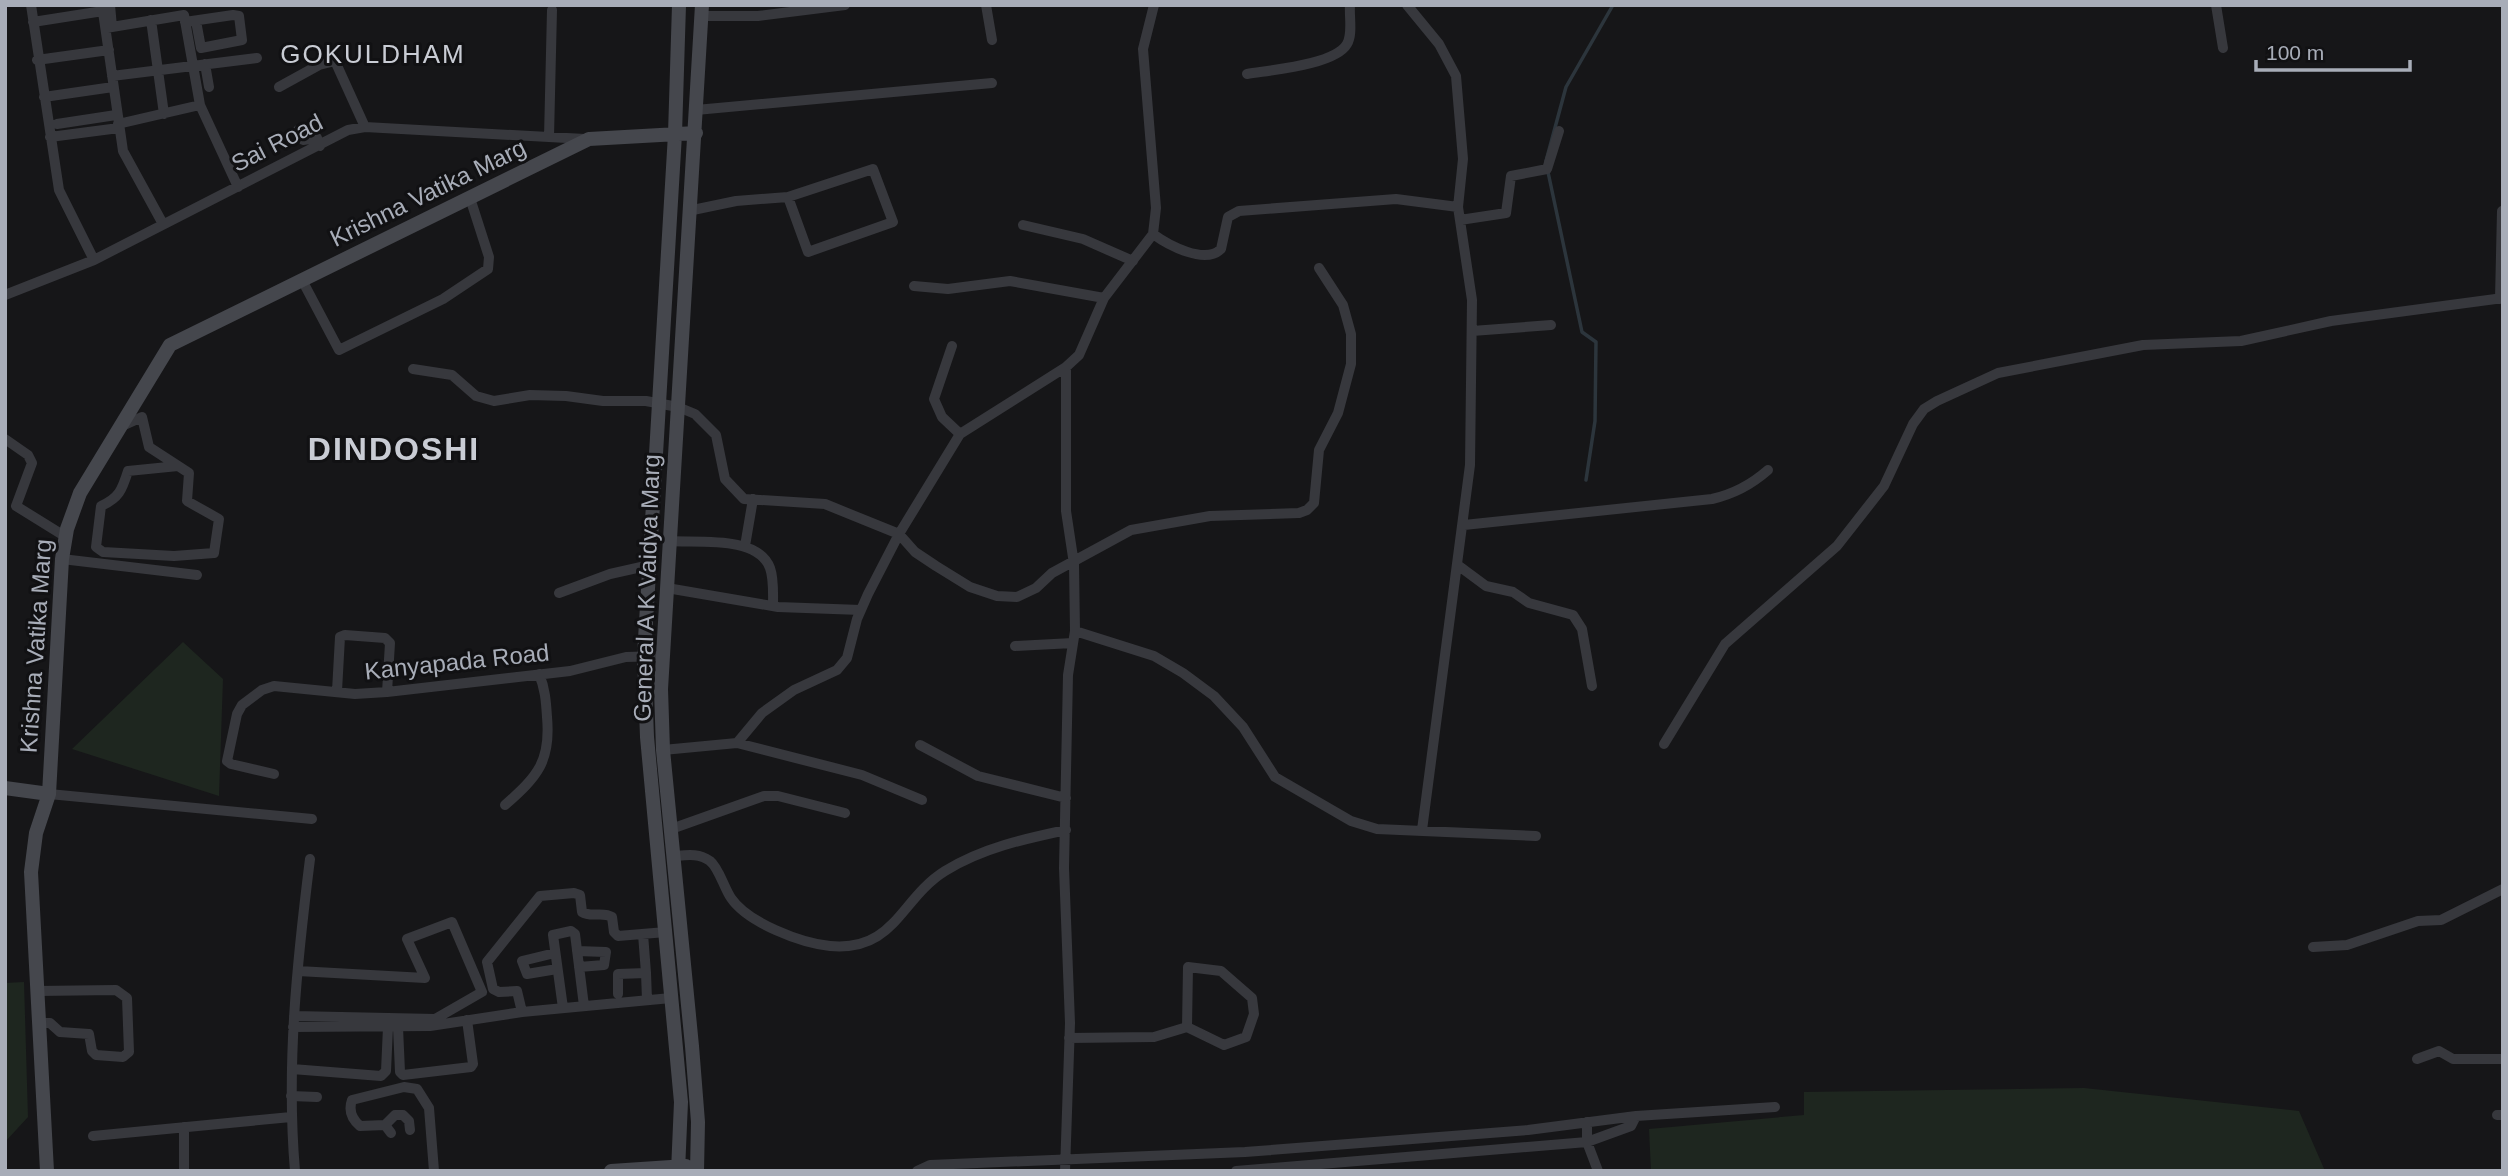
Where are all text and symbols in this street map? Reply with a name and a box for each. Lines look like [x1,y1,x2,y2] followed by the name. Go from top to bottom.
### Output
[2256,28,2410,72] scale bar
[280,39,466,69] district label: GOKULDHAM
[2266,41,2324,64] text: 100 m
[227,108,327,177] street label: Sai Road
[326,133,530,252] street label: Krishna Vatika Marg
[308,431,480,467] district label: DINDOSHI
[628,454,665,722] street label: General A K Vaidya Marg
[15,538,56,754] street label: Krishna Vatika Marg
[363,638,551,685] street label: Kanyapada Road

